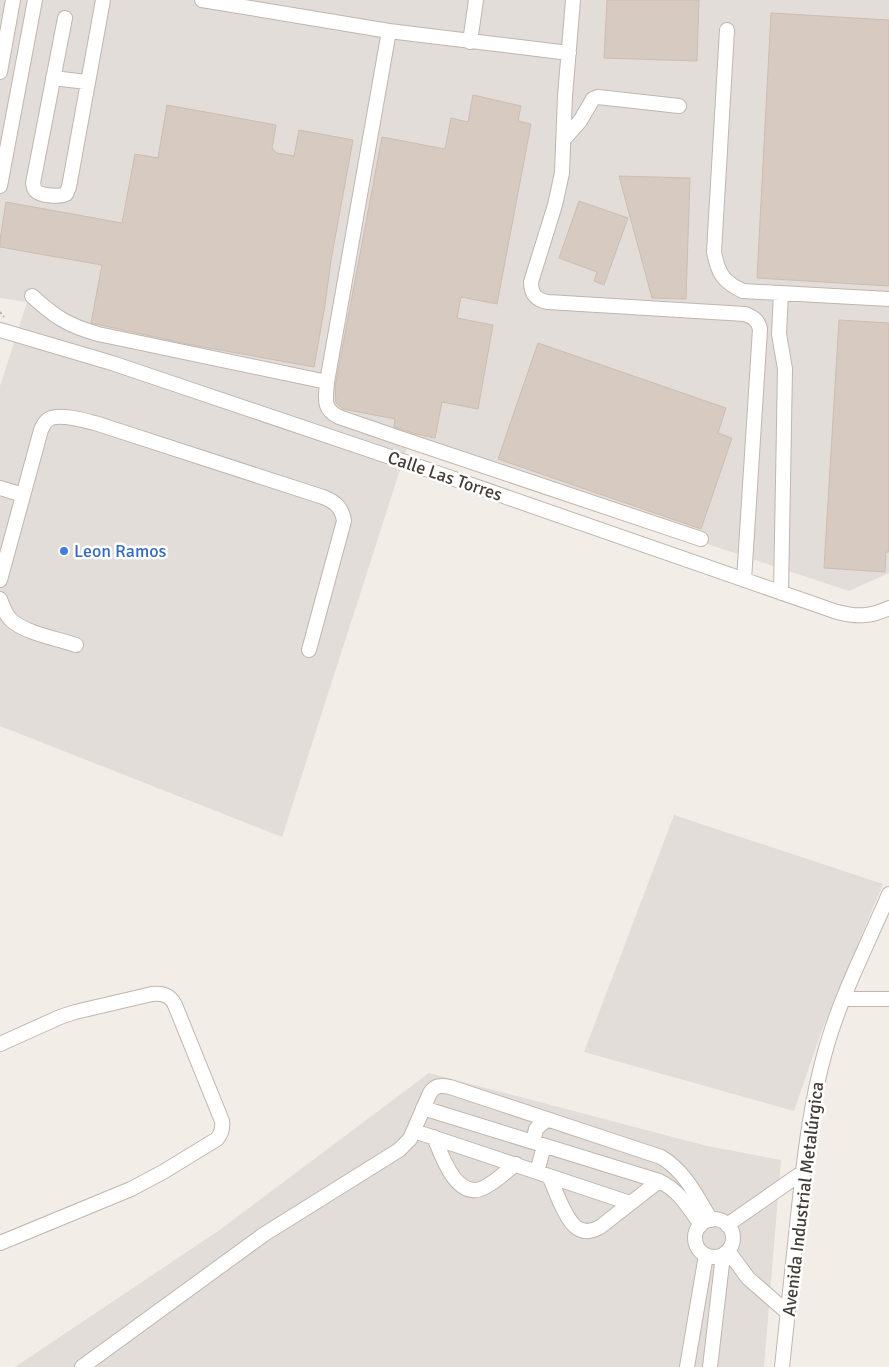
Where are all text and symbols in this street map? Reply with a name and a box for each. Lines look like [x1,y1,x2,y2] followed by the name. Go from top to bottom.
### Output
[385,446,505,506] street label: Calle Las Torres
[74,540,167,562] place label: Leon Ramos
[58,545,70,557] marker: Leon Ramos
[778,1080,828,1318] street label: Avenida Industrial Metalúrgica

